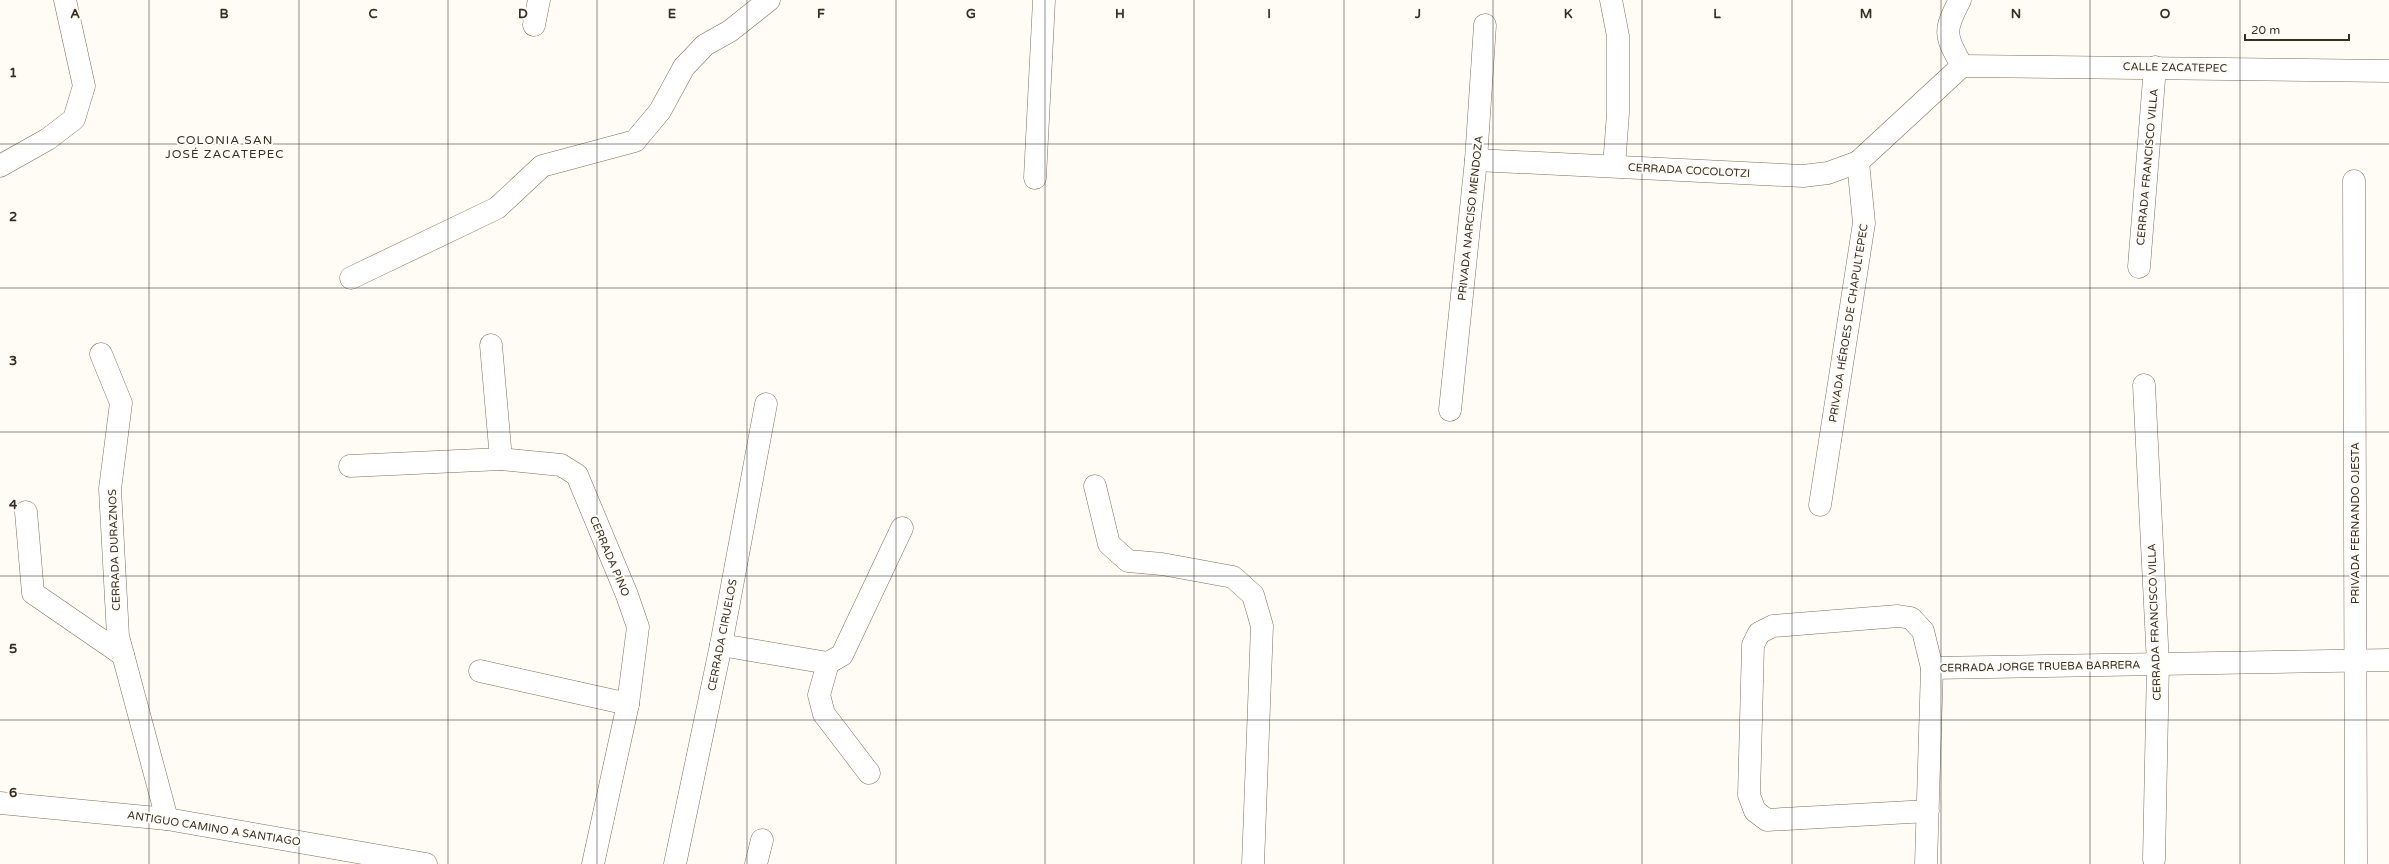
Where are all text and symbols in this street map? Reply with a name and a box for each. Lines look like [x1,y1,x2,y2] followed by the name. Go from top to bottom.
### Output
[70,6,80,22] text: A
[219,6,229,22] text: B
[368,6,378,22] text: C
[518,6,528,22] text: D
[668,6,676,22] text: E
[817,6,825,22] text: F
[966,6,976,22] text: G
[1115,6,1125,22] text: H
[1267,6,1271,22] text: I
[1414,6,1421,22] text: J
[1564,6,1573,22] text: K
[1713,6,1721,22] text: L
[1860,6,1872,22] text: M
[2011,6,2021,22] text: N
[2160,6,2171,22] text: O
[2245,16,2349,42] scale bar
[2251,23,2280,37] text: 20 m
[2123,60,2228,75] street label: CALLE ZACATEPEC
[9,65,17,81] text: 1
[2134,88,2161,246] street label: CERRADA FRANCISCO VILLA
[165,133,285,161] district label: COLONIA SAN JOSÉ ZACATEPEC
[1455,135,1486,301] street label: PRIVADA NARCISO MENDOZA
[1628,161,1750,180] street label: CERRADA COCOLOTZI
[9,209,17,225] text: 2
[1825,222,1871,423] street label: PRIVADA HÉROES DE CHAPULTEPEC
[9,353,17,369] text: 3
[2349,442,2362,604] street label: PRIVADA FERNANDO OJESTA
[106,489,123,611] street label: CERRADA DURAZNOS
[9,497,18,513] text: 4
[587,514,632,598] street label: CERRADA PINO
[2145,543,2164,701] street label: CERRADA FRANCISCO VILLA
[705,578,740,692] street label: CERRADA CIRUELOS
[9,641,17,657] text: 5
[1939,658,2141,675] street label: CERRADA JORGE TRUEBA BARRERA
[9,785,17,801] text: 6
[126,808,302,849] street label: ANTIGUO CAMINO A SANTIAGO

